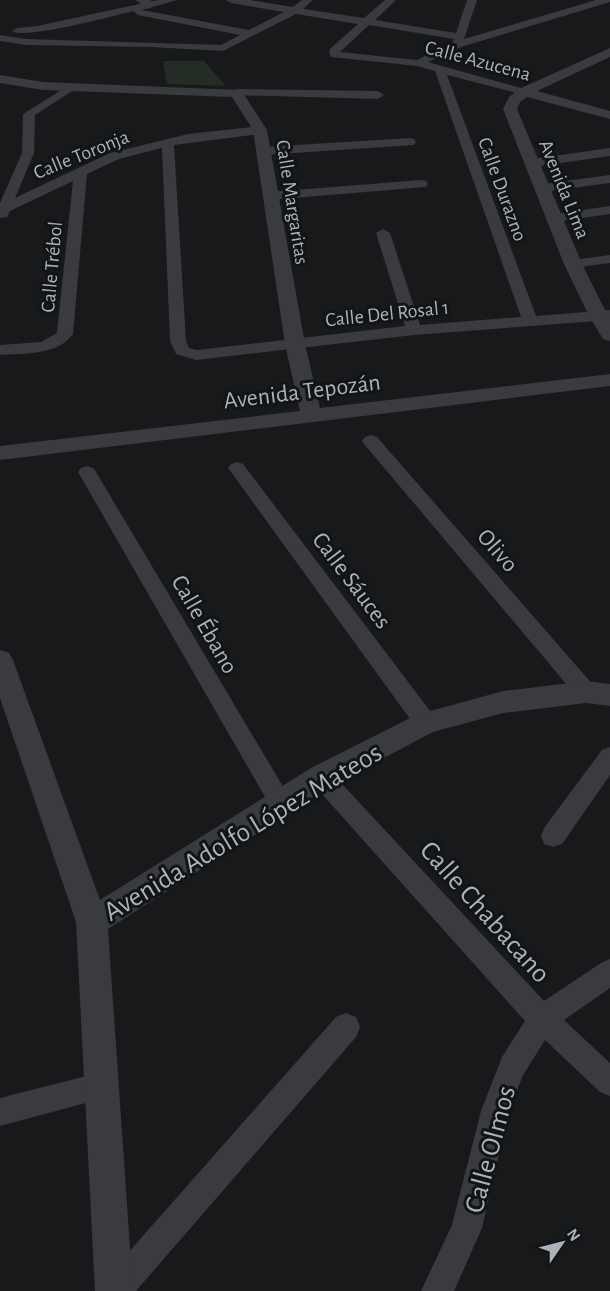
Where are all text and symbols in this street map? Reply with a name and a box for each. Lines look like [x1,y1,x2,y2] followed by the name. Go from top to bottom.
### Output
[423,37,533,85] street label: Calle Azucena
[31,127,132,183] street label: Calle Toronja
[474,135,530,244] street label: Calle Durazno
[535,137,593,242] street label: Avenida Lima
[272,138,312,266] street label: Calle Margaritas
[38,221,66,313] street label: Calle Trébol
[324,298,450,330] street label: Calle Del Rosal 1
[222,370,382,414] street label: Avenida Tepozán
[472,524,522,577] street label: Olivo
[307,528,395,633] street label: Calle Sáuces
[166,570,244,678] street label: Calle Ébano
[99,739,387,927] street label: Avenida Adolfo López Mateos
[414,836,555,988] street label: Calle Chabacano
[461,1083,521,1216] street label: Calle Olmos
[532,1213,592,1273] north arrow
[564,1226,583,1244] text: N

